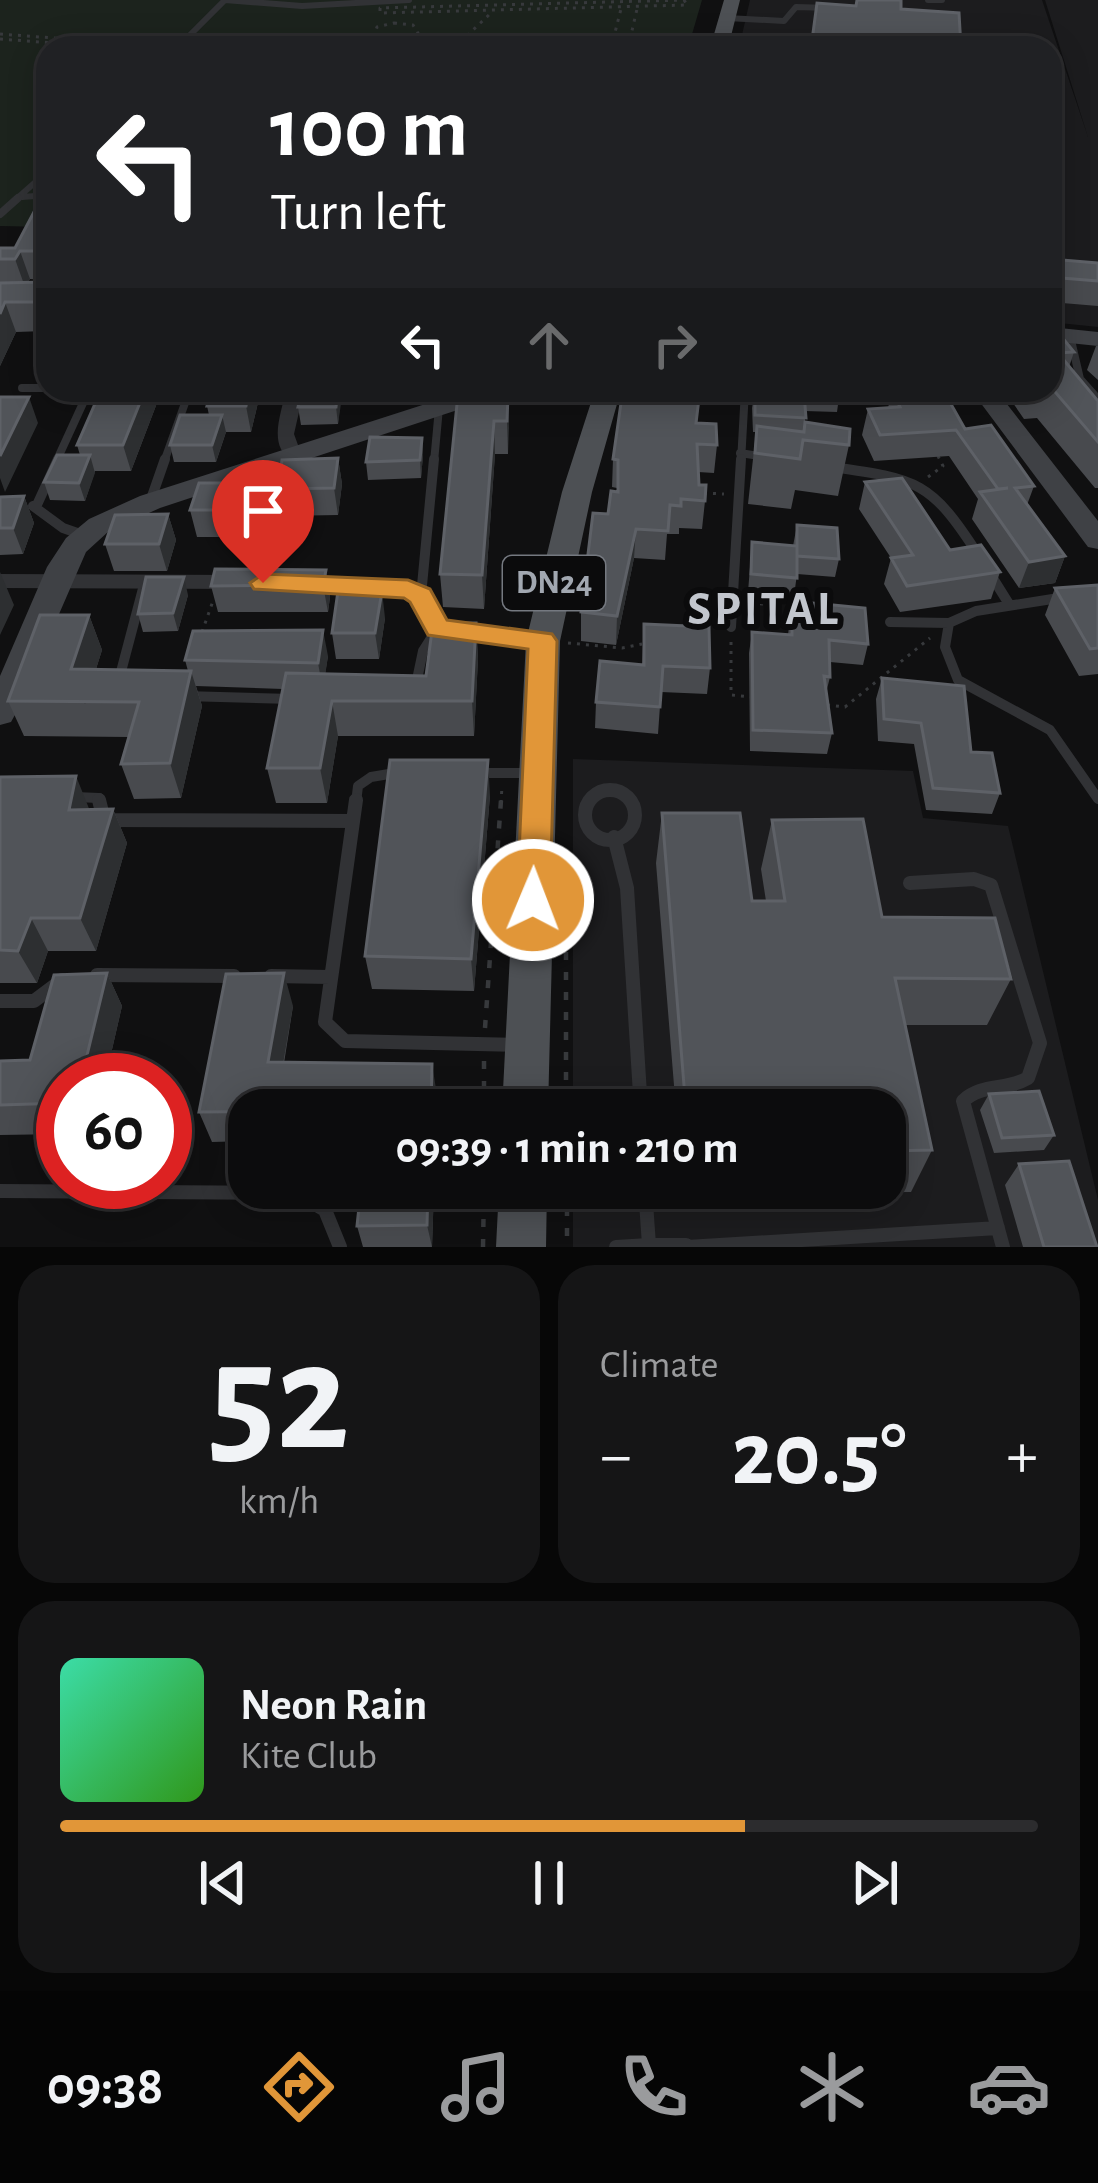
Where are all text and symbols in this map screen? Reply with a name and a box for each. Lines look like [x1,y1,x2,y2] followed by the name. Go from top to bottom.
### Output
[72,84,228,240] icon: left
[270,88,468,172] text: 100 m
[270,186,446,240] text: Turn left
[390,312,456,378] icon: left
[516,312,582,378] icon: ahead
[642,312,708,378] icon: right
[212,460,314,583] pin
[230,478,296,544] icon: arrive
[503,556,605,610] road number: DN24
[687,586,841,634] district label: SPITAL
[470,837,596,963] position arrow
[36,1053,192,1209] speed limit sign: 60
[395,1126,739,1171] text: 09:39 · 1 min · 210 m
[209,1322,349,1478] text: 52
[600,1346,718,1385] text: Climate
[731,1411,907,1501] text: 20.5°
[600,1423,632,1489] text: −
[1006,1423,1038,1489] text: +
[239,1482,319,1521] text: km/h
[240,1683,427,1728] text: Neon Rain
[240,1737,377,1776] text: Kite Club
[190,1850,256,1916] icon: previous
[516,1850,582,1916] icon: pause
[842,1850,908,1916] icon: next
[257,2045,341,2129] icon: directions
[434,2045,518,2129] icon: music
[612,2045,696,2129] icon: phone
[790,2045,874,2129] icon: climate
[967,2045,1051,2129] icon: car
[47,2060,163,2114] text: 09:38

